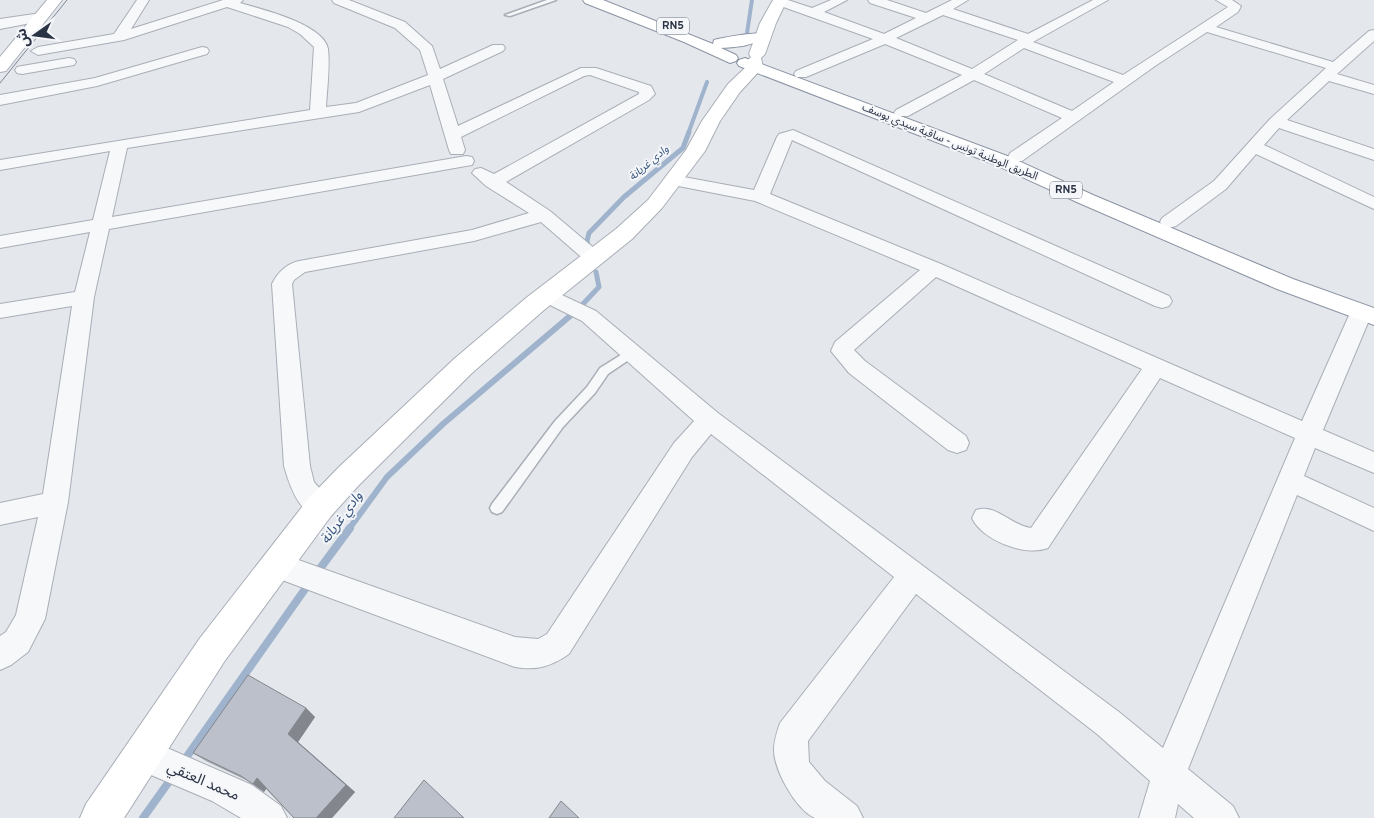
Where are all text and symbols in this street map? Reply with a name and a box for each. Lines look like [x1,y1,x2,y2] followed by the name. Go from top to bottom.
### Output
[10,10,60,60] north arrow
[657,18,689,34] road number: RN5
[13,26,34,49] text: ش
[859,100,1040,185] street label: الطريق الوطنية تونس - ساقية سيدي يوسف
[626,142,673,185] water label: وادي غريانة
[1050,182,1082,198] road number: RN5
[317,488,368,548] water label: وادي غريانة
[164,758,242,806] street label: محمد العتقي

